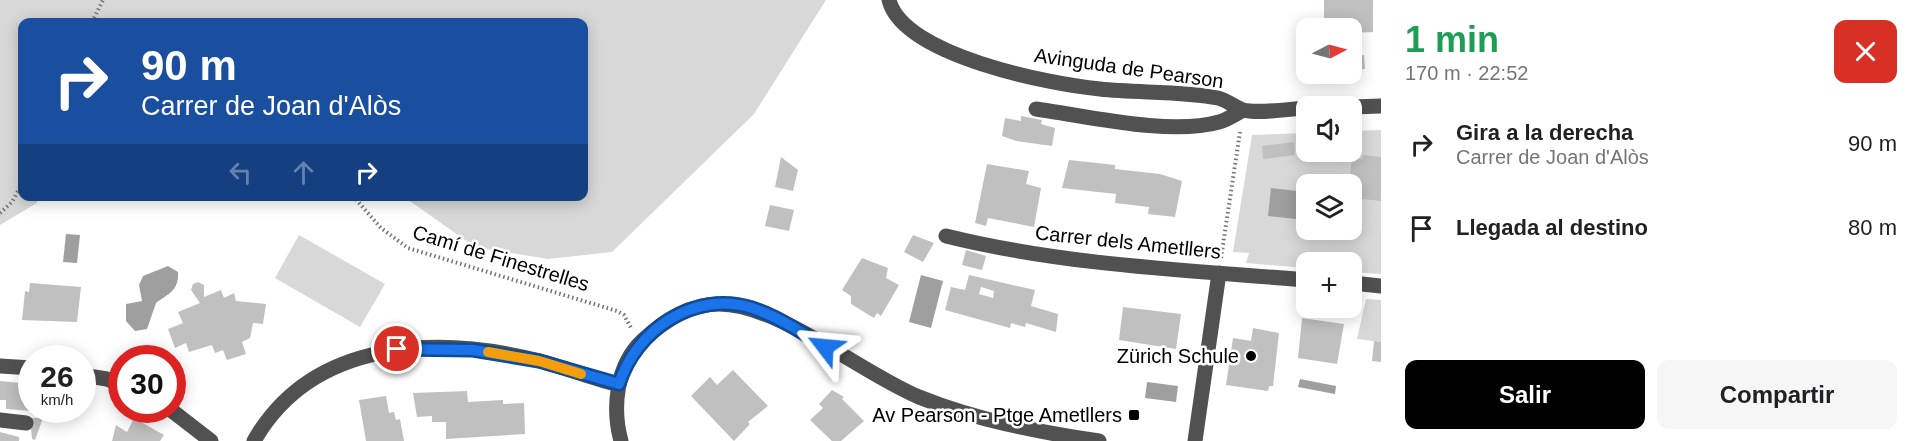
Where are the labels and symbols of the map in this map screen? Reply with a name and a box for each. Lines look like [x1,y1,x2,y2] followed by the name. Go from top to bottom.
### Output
[1296,18,1362,84] north arrow
[1033,44,1225,92] street label: Avinguda de Pearson
[410,221,592,295] street label: Camí de Finestrelles
[1034,221,1222,263] street label: Carrer dels Ametllers
[793,315,857,379] position arrow
[371,323,422,374] pin
[108,345,186,423] speed limit sign: 30
[1117,345,1239,367] place label: Zürich Schule
[1244,349,1258,363] marker: Zürich Schule
[872,404,1122,426] place label: Av Pearson - Ptge Ametllers
[1127,408,1141,422] marker: Av Pearson - Ptge Ametllers

